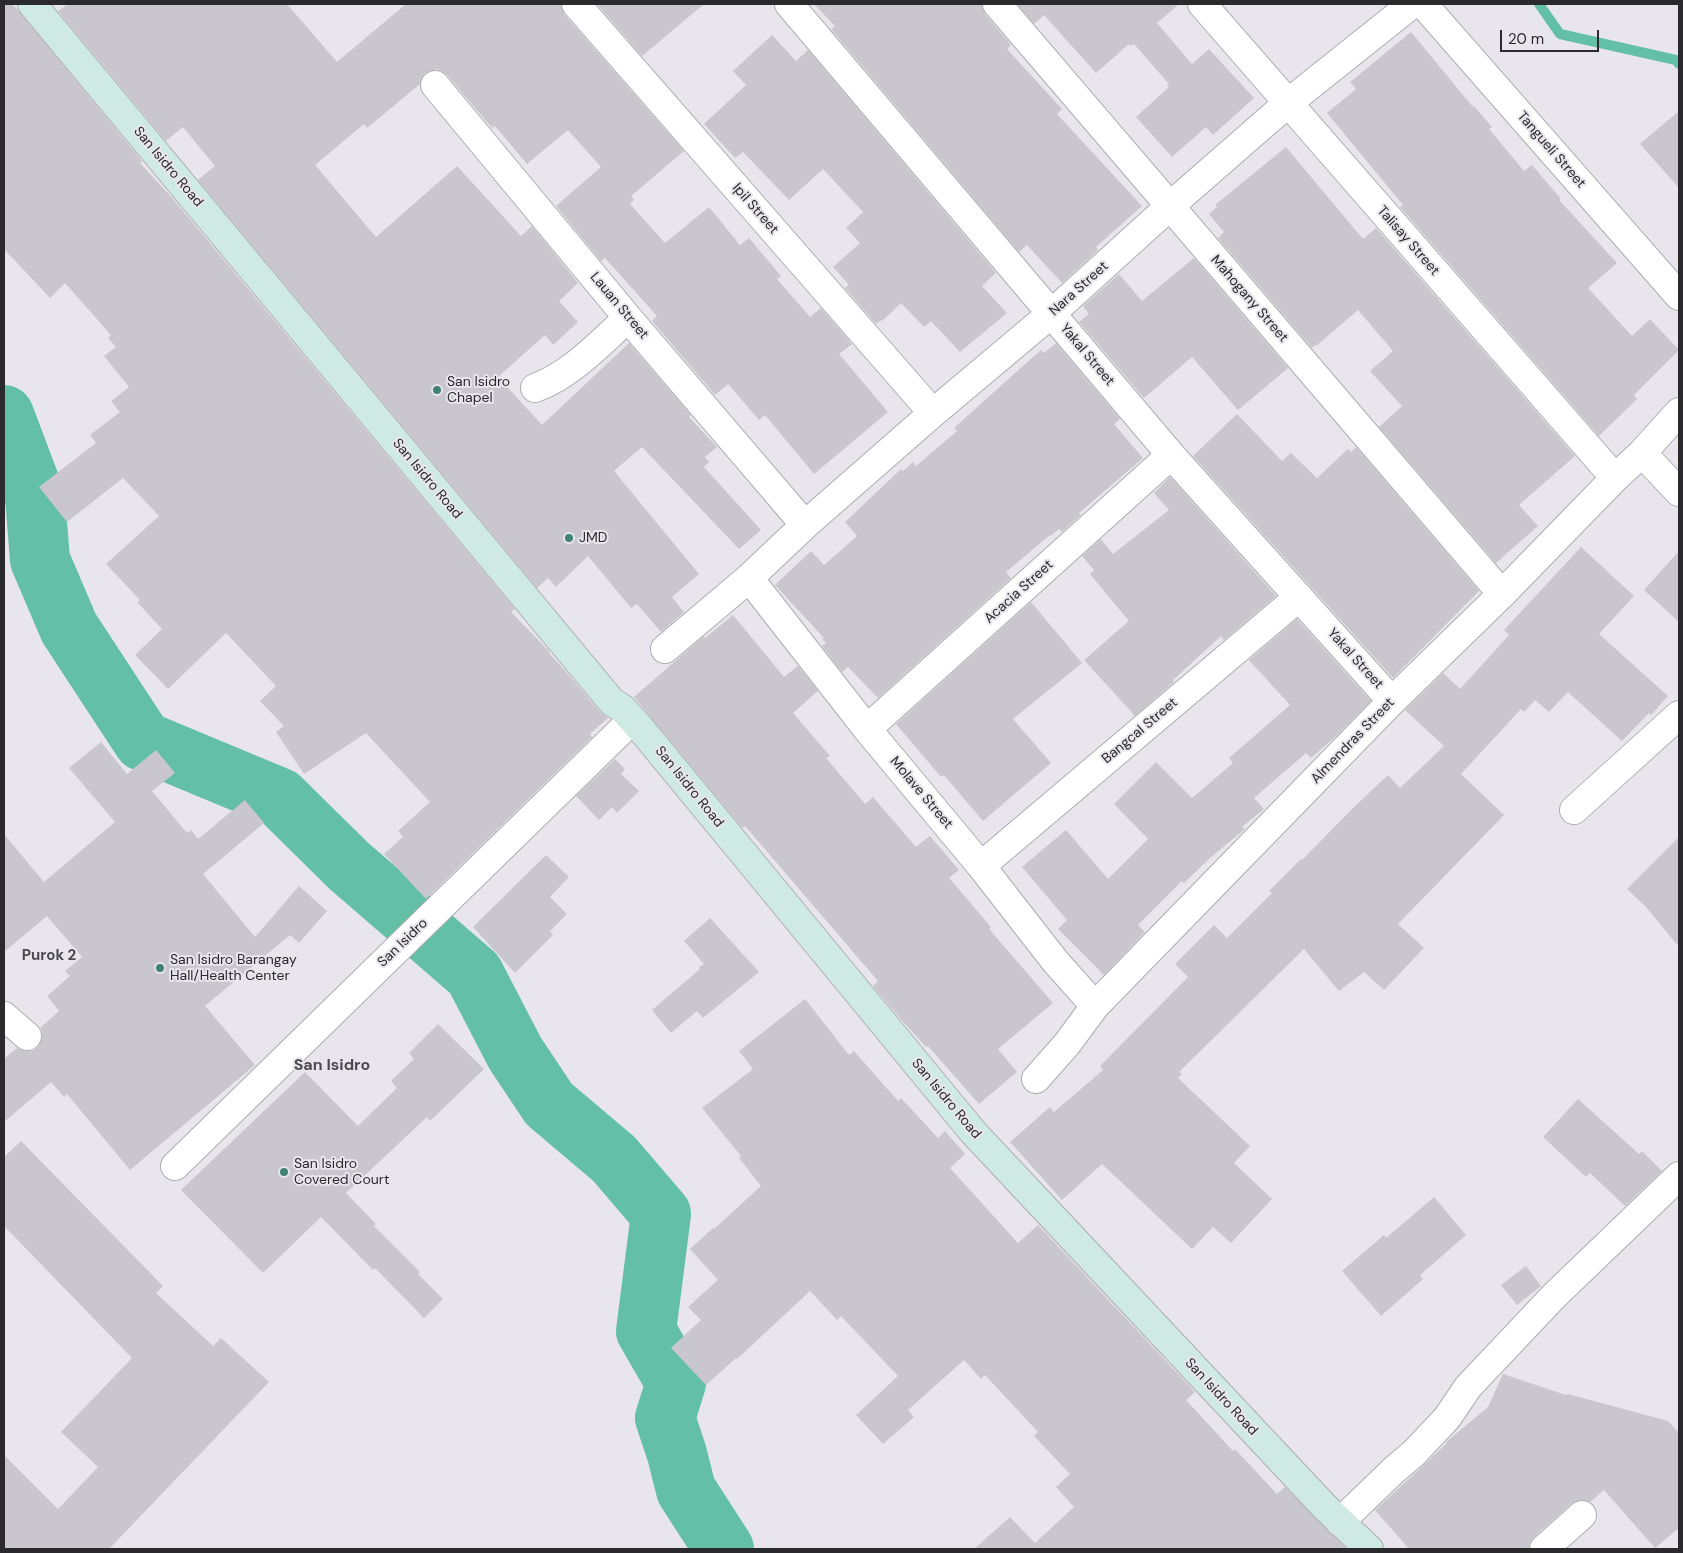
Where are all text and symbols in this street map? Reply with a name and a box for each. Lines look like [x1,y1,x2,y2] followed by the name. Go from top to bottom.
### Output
[1503,20,1602,52] scale bar
[1508,29,1544,49] text: 20 m
[1513,108,1589,192] street label: Tangueli Street
[130,124,206,210] street label: San Isidro Road
[728,180,782,238] street label: Ipil Street
[1373,203,1443,279] street label: Talisay Street
[1207,252,1291,346] street label: Mahogany Street
[1046,258,1112,320] street label: Nara Street
[586,269,652,343] street label: Lauan Street
[1056,321,1118,389] street label: Yakal Street
[447,374,510,407] place label: San Isidro Chapel
[431,384,443,396] marker: San Isidro Chapel
[389,436,465,522] street label: San Isidro Road
[579,530,607,546] place label: JMD
[563,532,575,544] marker: JMD
[981,557,1057,627] street label: Acacia Street
[1323,625,1387,693] street label: Yakal Street
[1099,694,1181,768] street label: Bangcal Street
[1308,695,1398,787] street label: Almendras Street
[651,743,727,831] street label: San Isidro Road
[886,754,956,832] street label: Molave Street
[374,915,432,971] street label: San Isidro
[22,947,76,965] district label: Purok 2
[170,952,297,984] place label: San Isidro Barangay Hall/Health Center
[154,962,166,974] marker: San Isidro Barangay Hall/Health Center
[294,1056,370,1076] district label: San Isidro
[908,1056,984,1142] street label: San Isidro Road
[294,1156,389,1188] place label: San Isidro Covered Court
[278,1166,290,1178] marker: San Isidro Covered Court
[1181,1355,1261,1439] street label: San Isidro Road

